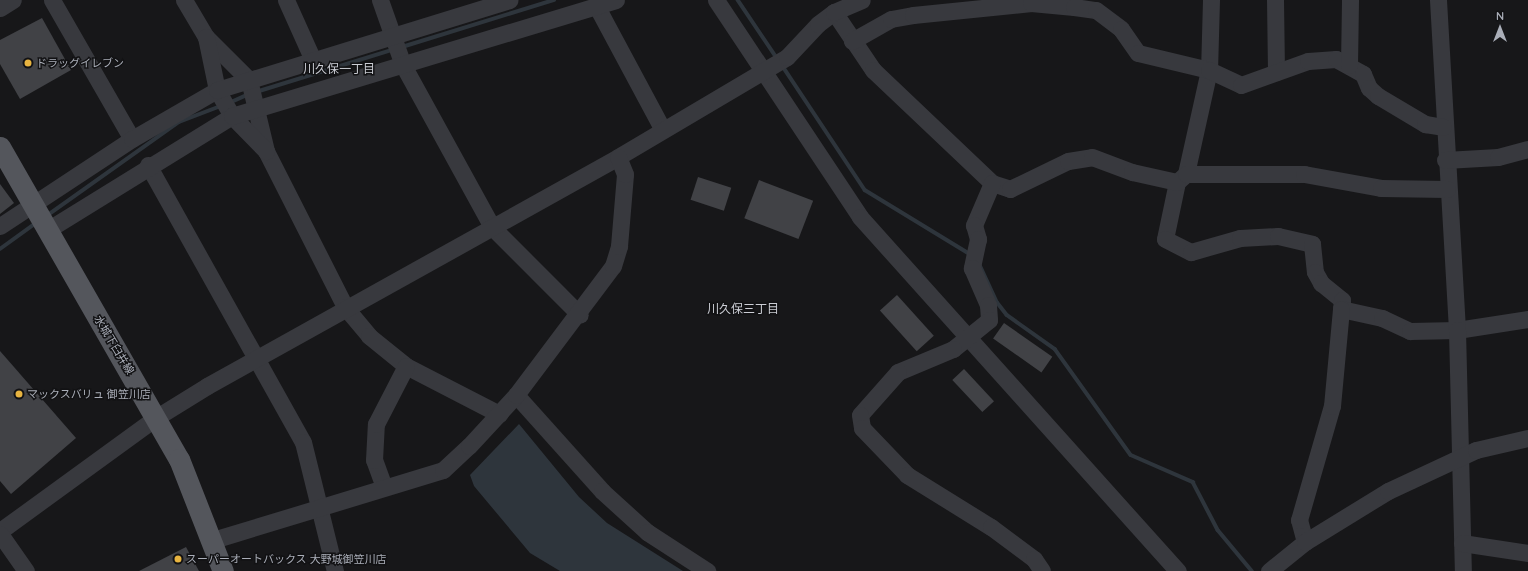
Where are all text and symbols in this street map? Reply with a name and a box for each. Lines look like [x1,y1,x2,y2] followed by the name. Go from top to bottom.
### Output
[1480,8,1520,48] north arrow
[1496,9,1504,23] text: N
[36,56,124,70] place label: ドラッグイレブン
[23,58,33,68] marker: ドラッグイレブン
[303,62,375,76] district label: 川久保一丁目
[707,302,779,316] district label: 川久保三丁目
[91,313,137,377] street label: 水城下臼井線
[27,387,151,401] place label: マックスバリュ 御笠川店
[14,389,24,399] marker: マックスバリュ 御笠川店
[186,552,387,566] place label: スーパーオートバックス 大野城御笠川店
[173,554,183,564] marker: スーパーオートバックス 大野城御笠川店

